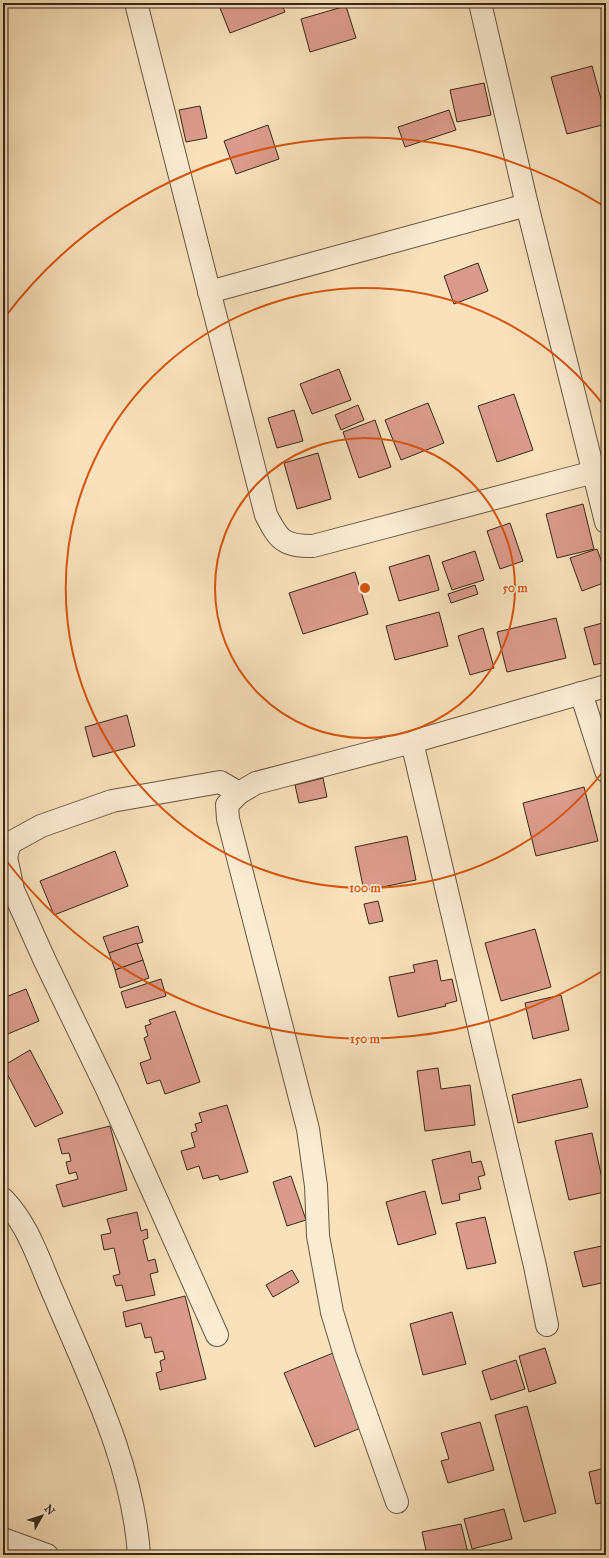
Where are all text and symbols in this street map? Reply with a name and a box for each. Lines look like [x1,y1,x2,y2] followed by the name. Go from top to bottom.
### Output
[358,581,372,595] centre of rings
[502,581,529,595] text: 50 m
[349,881,382,895] text: 100 m
[350,1032,381,1046] text: 150 m
[22,1496,62,1536] north arrow
[41,1502,58,1518] text: N

